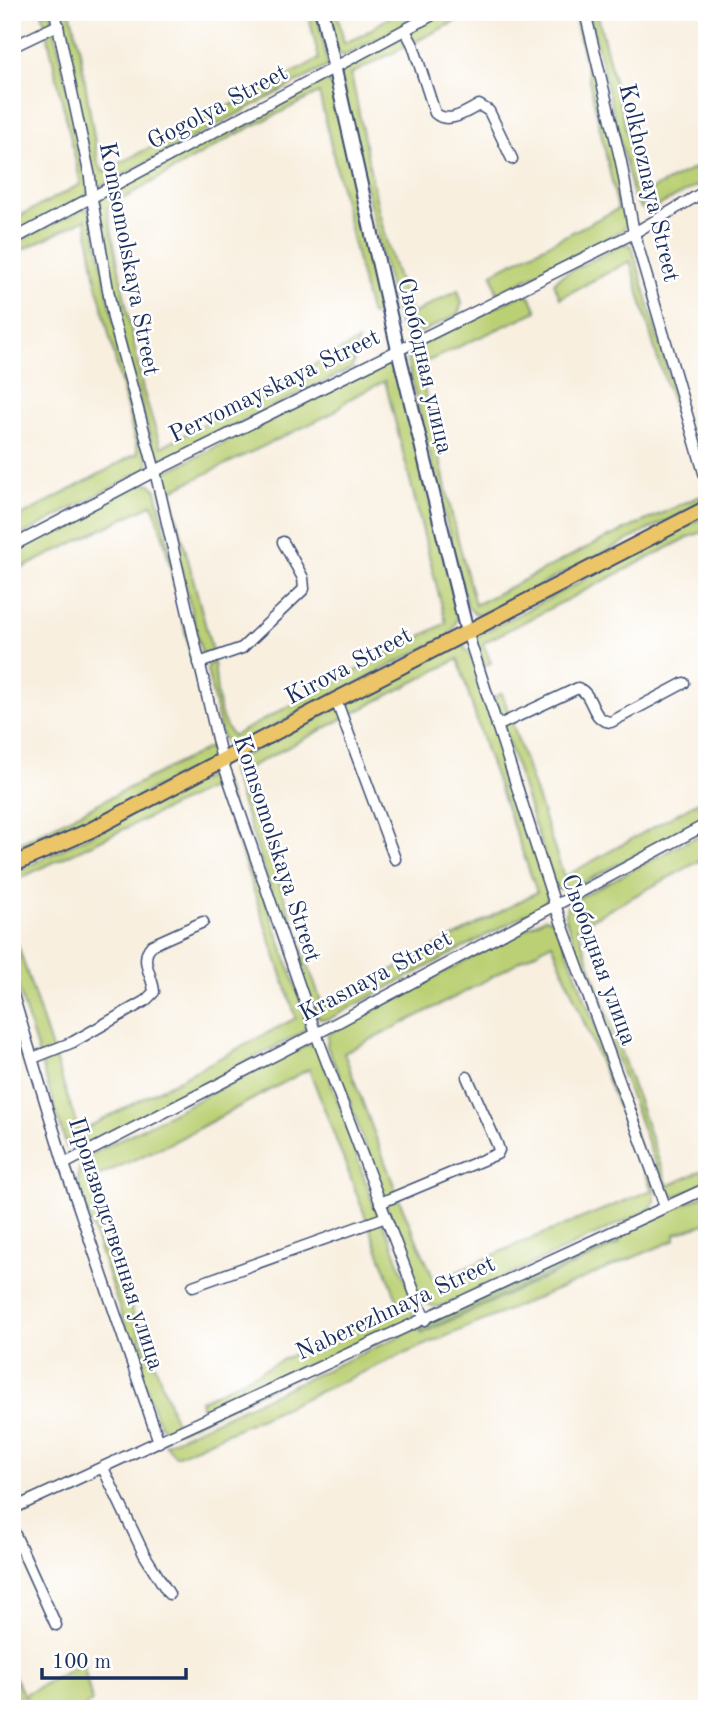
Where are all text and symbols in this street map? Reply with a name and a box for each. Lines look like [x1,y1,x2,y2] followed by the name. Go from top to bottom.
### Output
[144,61,292,155] street label: Gogolya Street
[613,81,683,285] street label: Kolkhoznaya Street
[94,140,162,378] street label: Komsomolskaya Street
[392,276,456,457] street label: Свободная улица
[166,326,384,448] street label: Pervomayskaya Street
[282,624,416,710] street label: Kirova Street
[228,732,324,966] street label: Komsomolskaya Street
[556,871,640,1049] street label: Свободная улица
[296,927,456,1027] street label: Krasnaya Street
[63,1115,167,1373] street label: Производственная улица
[293,1252,499,1366] street label: Naberezhnaya Street
[42,1637,186,1681] scale bar
[52,1652,111,1673] text: 100 m

